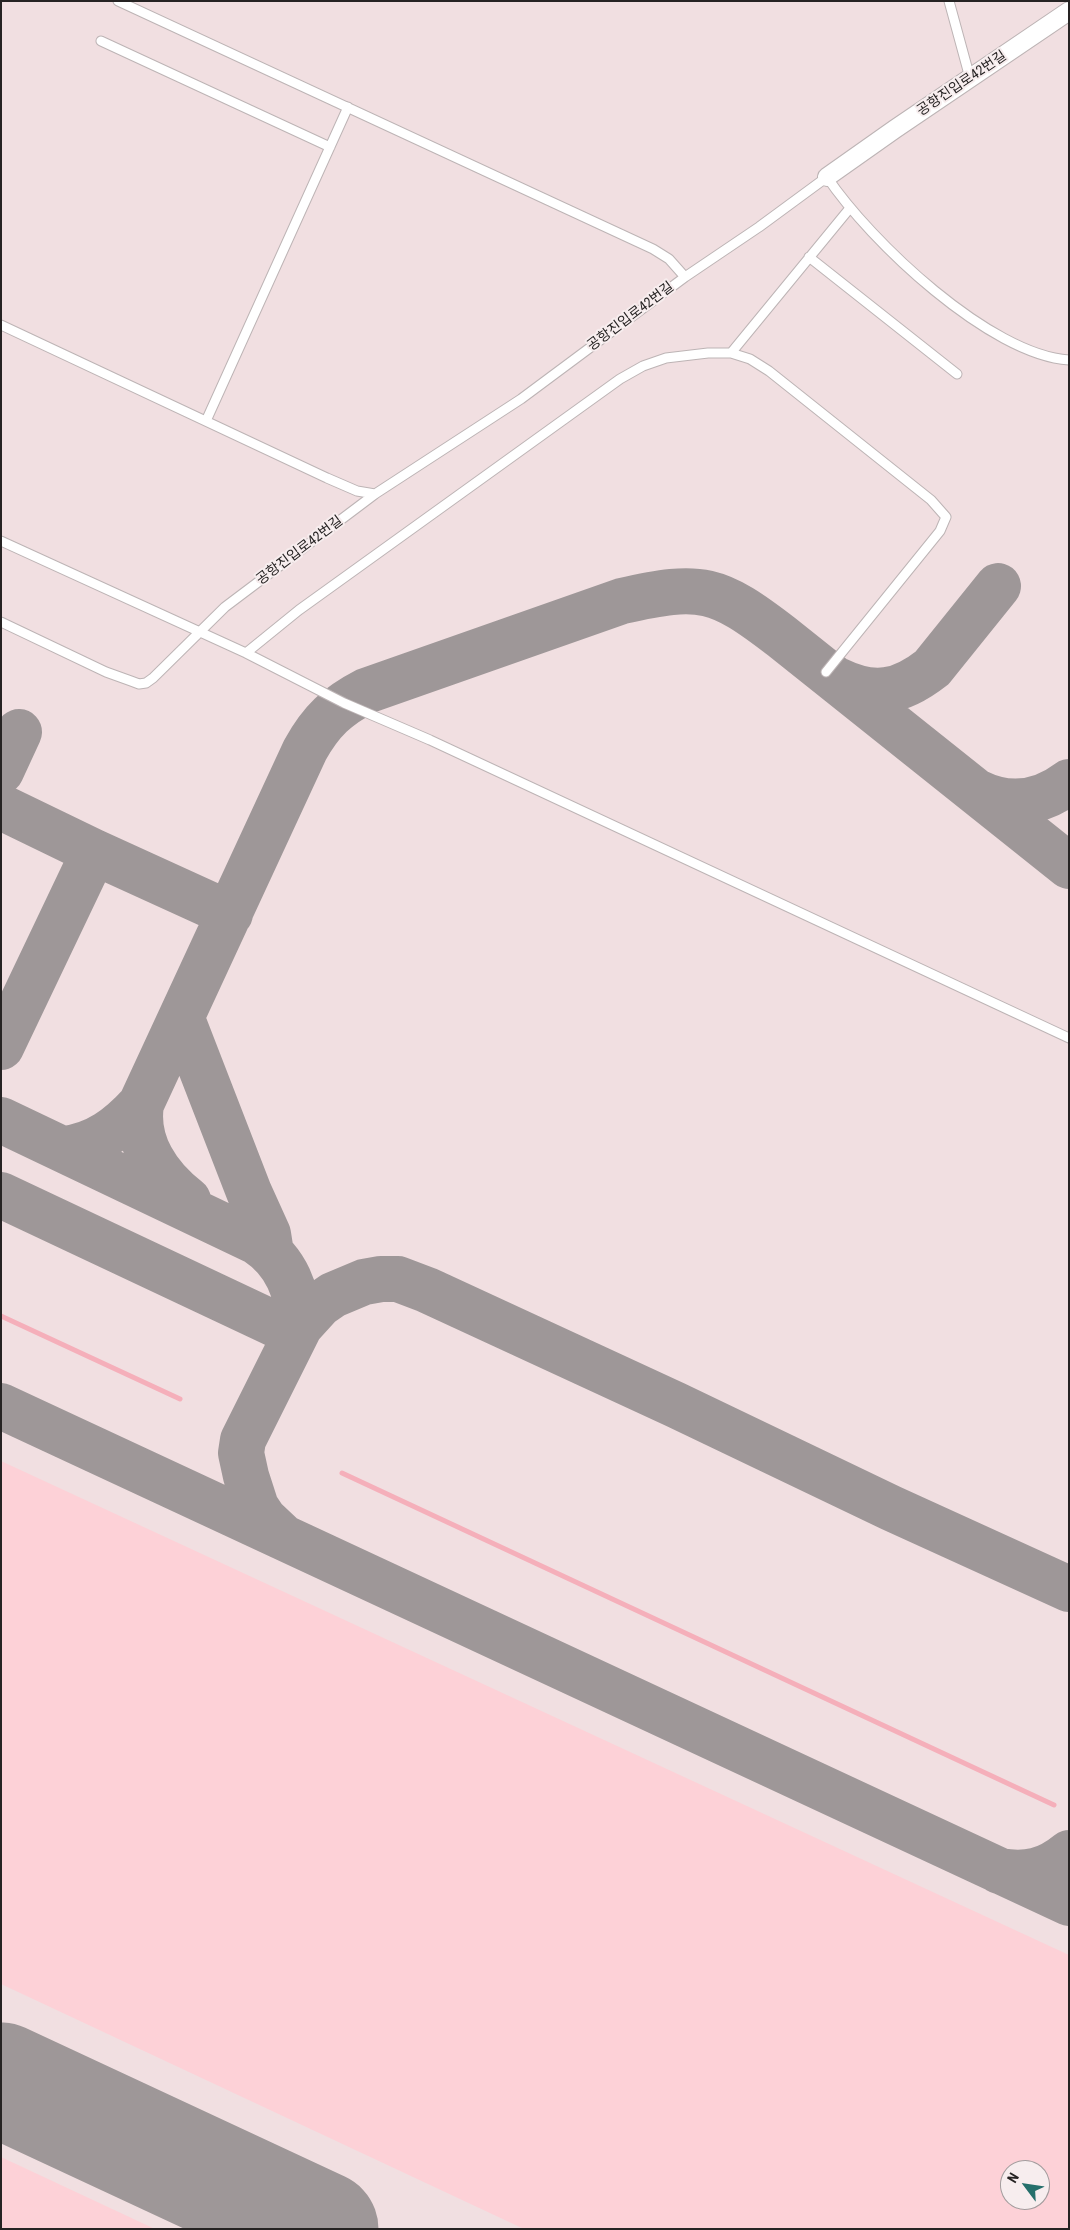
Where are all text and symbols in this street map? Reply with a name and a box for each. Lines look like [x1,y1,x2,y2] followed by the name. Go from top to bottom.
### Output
[914,48,1010,120] street label: 공항진입로42번길
[584,279,678,355] street label: 공항진입로42번길
[253,513,347,589] street label: 공항진입로42번길
[1000,2160,1050,2210] north arrow
[1004,2170,1022,2186] text: N

